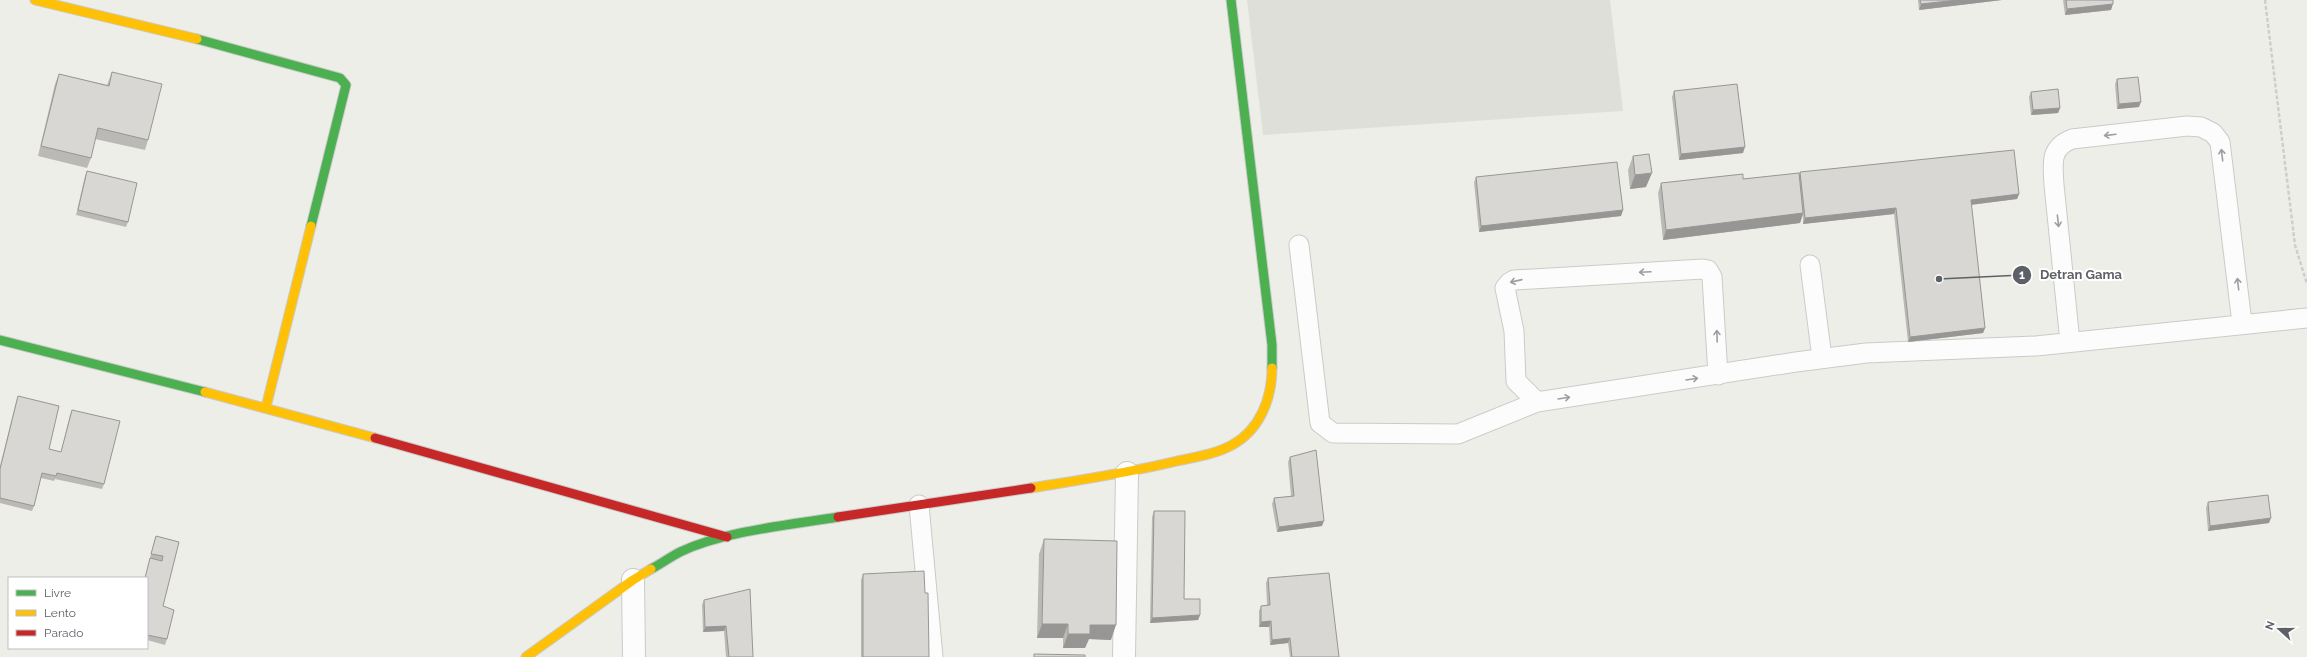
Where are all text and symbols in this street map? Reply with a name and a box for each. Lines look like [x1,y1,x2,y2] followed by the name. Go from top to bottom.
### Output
[2104,131,2117,139] one-way arrow
[2218,149,2226,162] one-way arrow
[2054,214,2062,227] one-way arrow
[2012,262,2130,287] callout: Detran Gama
[2040,267,2122,282] text: Detran Gama
[2019,268,2025,282] text: 1
[1639,269,1652,276] one-way arrow
[1509,277,1522,285] one-way arrow
[2234,278,2241,291] one-way arrow
[1713,330,1720,343] one-way arrow
[1685,375,1698,383] one-way arrow
[1557,394,1570,402] one-way arrow
[8,577,148,649] legend
[44,586,71,600] text: Livre
[44,606,76,620] text: Lento
[2259,609,2299,649] north arrow
[2263,619,2278,632] text: N
[44,626,83,640] text: Parado

